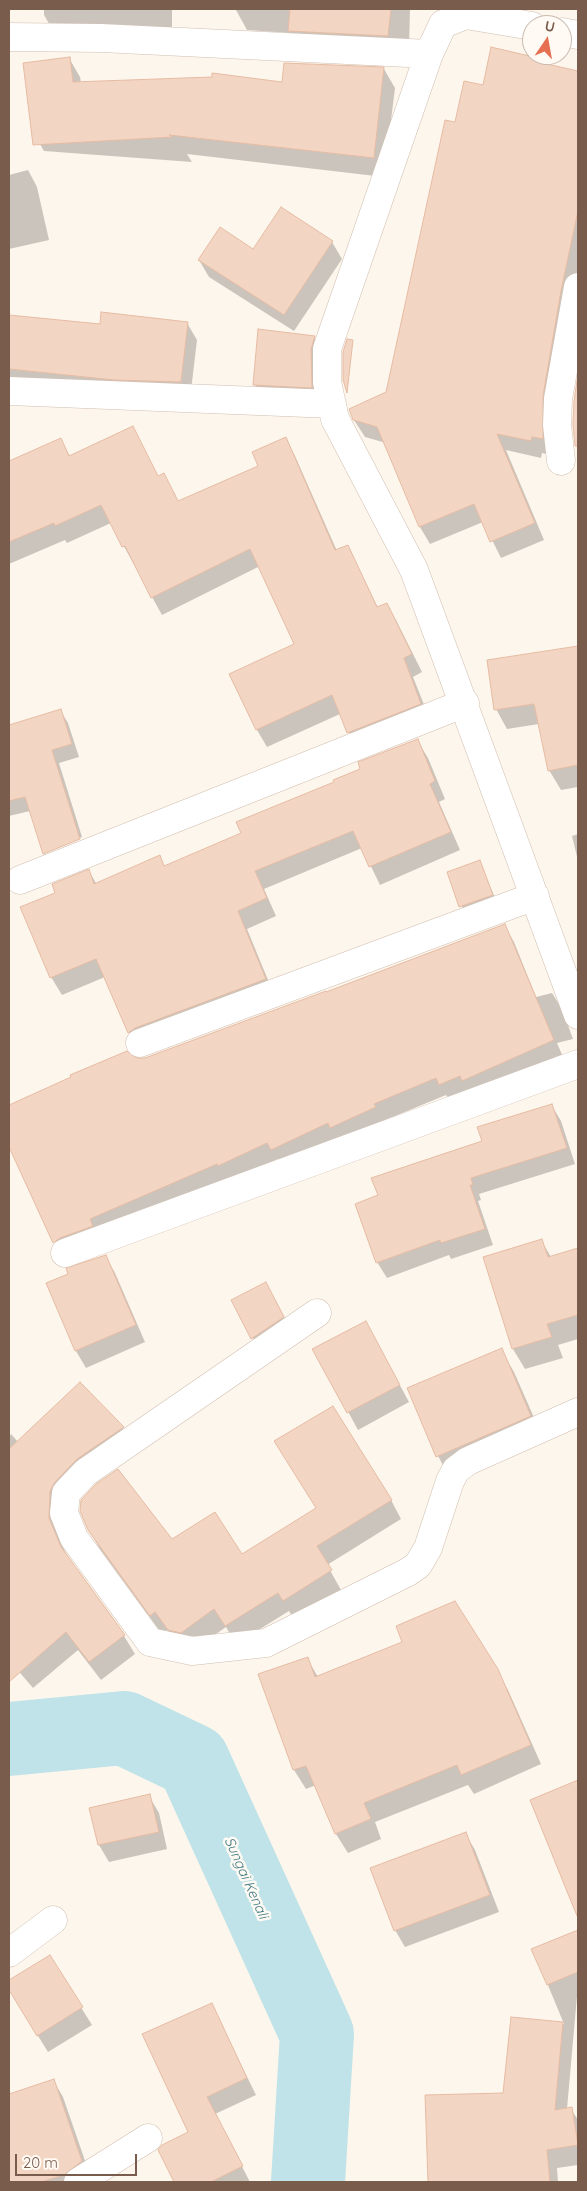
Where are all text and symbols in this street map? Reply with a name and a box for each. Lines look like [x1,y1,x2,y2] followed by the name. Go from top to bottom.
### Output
[522,15,572,65] north arrow
[543,16,557,36] text: U
[220,1835,272,1921] water label: Sungai Kenali
[18,2144,140,2176] scale bar
[23,2153,58,2172] text: 20 m

